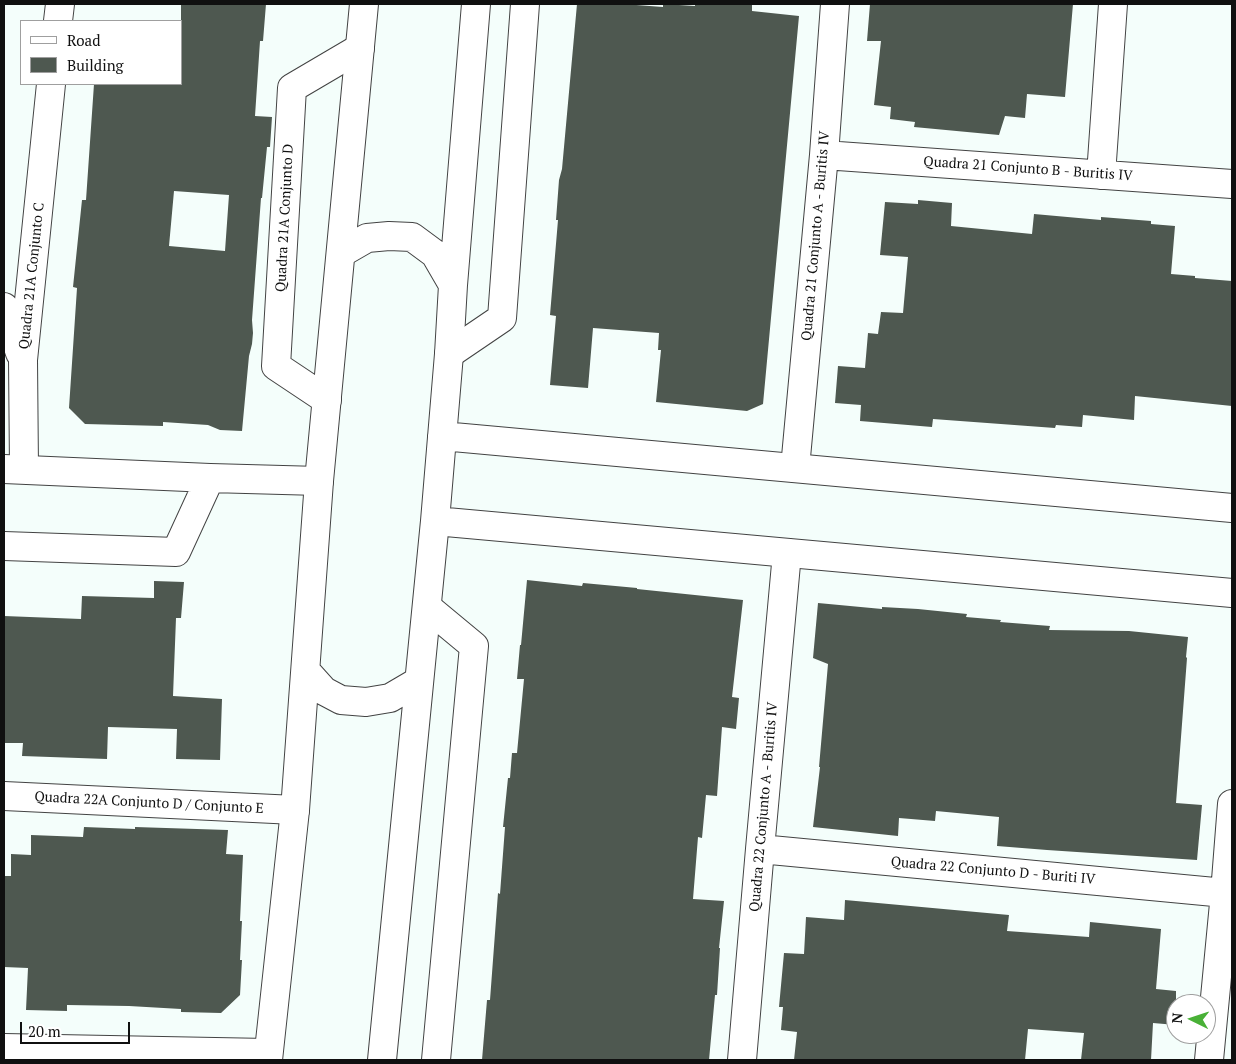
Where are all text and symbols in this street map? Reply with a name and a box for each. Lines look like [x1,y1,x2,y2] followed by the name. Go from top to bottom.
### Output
[20,20,182,85] legend
[67,30,100,50] text: Road
[67,55,124,75] text: Building
[798,130,834,342] street label: Quadra 21 Conjunto A - Buritis IV
[273,143,297,293] street label: Quadra 21A Conjunto D
[923,153,1133,185] street label: Quadra 21 Conjunto B - Buritis IV
[16,202,48,350] street label: Quadra 21A Conjunto C
[746,701,782,913] street label: Quadra 22 Conjunto A - Buritis IV
[34,789,264,817] street label: Quadra 22A Conjunto D / Conjunto E
[890,854,1096,888] street label: Quadra 22 Conjunto D - Buriti IV
[1166,994,1216,1044] north arrow
[22,1012,132,1044] scale bar
[1167,1012,1186,1024] text: N
[28,1021,61,1041] text: 20 m

